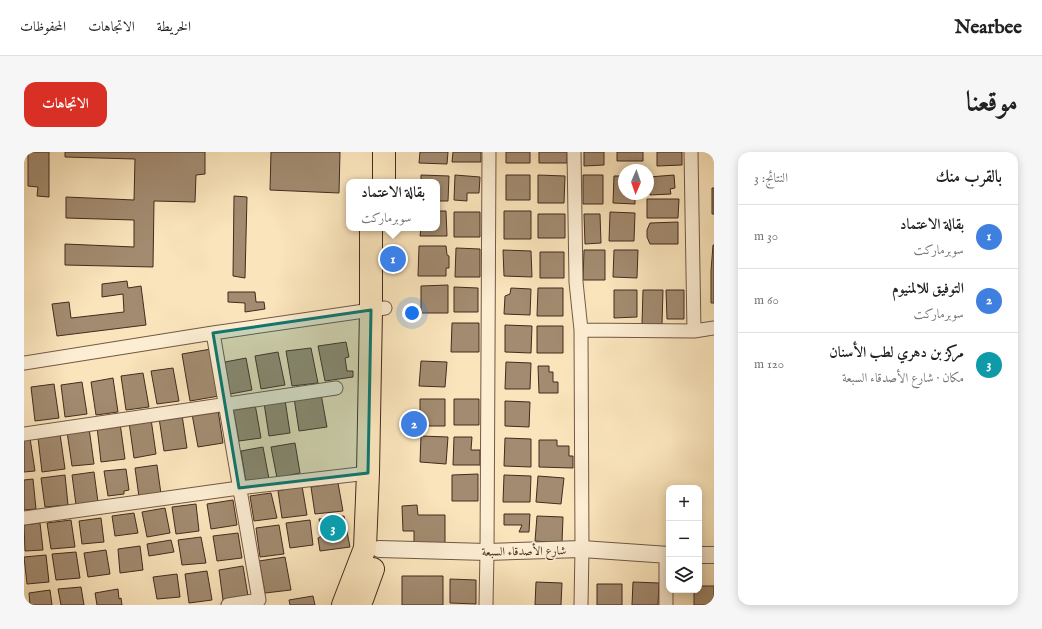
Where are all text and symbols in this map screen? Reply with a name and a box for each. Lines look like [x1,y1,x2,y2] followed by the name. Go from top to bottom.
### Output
[955,16,1022,40] text: Nearbee
[20,18,66,36] text: المحفوظات
[88,18,135,36] text: الاتجاهات
[157,18,191,36] text: الخريطة
[24,82,107,127] button: الاتجاهات
[966,86,1018,121] text: موقعنا
[618,164,654,200] north arrow
[935,167,1002,188] text: بالقرب منك
[754,170,788,187] text: النتائج: 3
[346,179,440,231] popup
[361,183,425,202] text: بقالة الاعتماد
[361,210,411,227] text: سوبرماركت
[900,215,964,234] text: بقالة الاعتماد
[754,228,778,245] text: 30 m
[987,228,991,245] text: 1
[914,242,964,259] text: سوبرماركت
[380,244,406,274] pin: 1
[892,279,964,298] text: التوفيق للالمنيوم
[754,292,779,309] text: 60 m
[986,292,992,309] text: 2
[402,303,422,323] your location
[914,306,964,323] text: سوبرماركت
[829,343,964,362] text: مركز بن دهري لطب الأسنان
[754,356,784,373] text: 120 m
[987,356,991,373] text: 3
[842,370,964,387] text: مكان · شارع الأصدقاء السبعة
[401,409,427,439] pin: 2
[666,485,702,593] map controls
[666,485,702,521] button: +
[320,513,346,543] pin: 3
[666,521,702,557] button: −
[482,541,567,563] street label: شارع الأصدقاء السبعة
[666,557,702,593] button: layers

